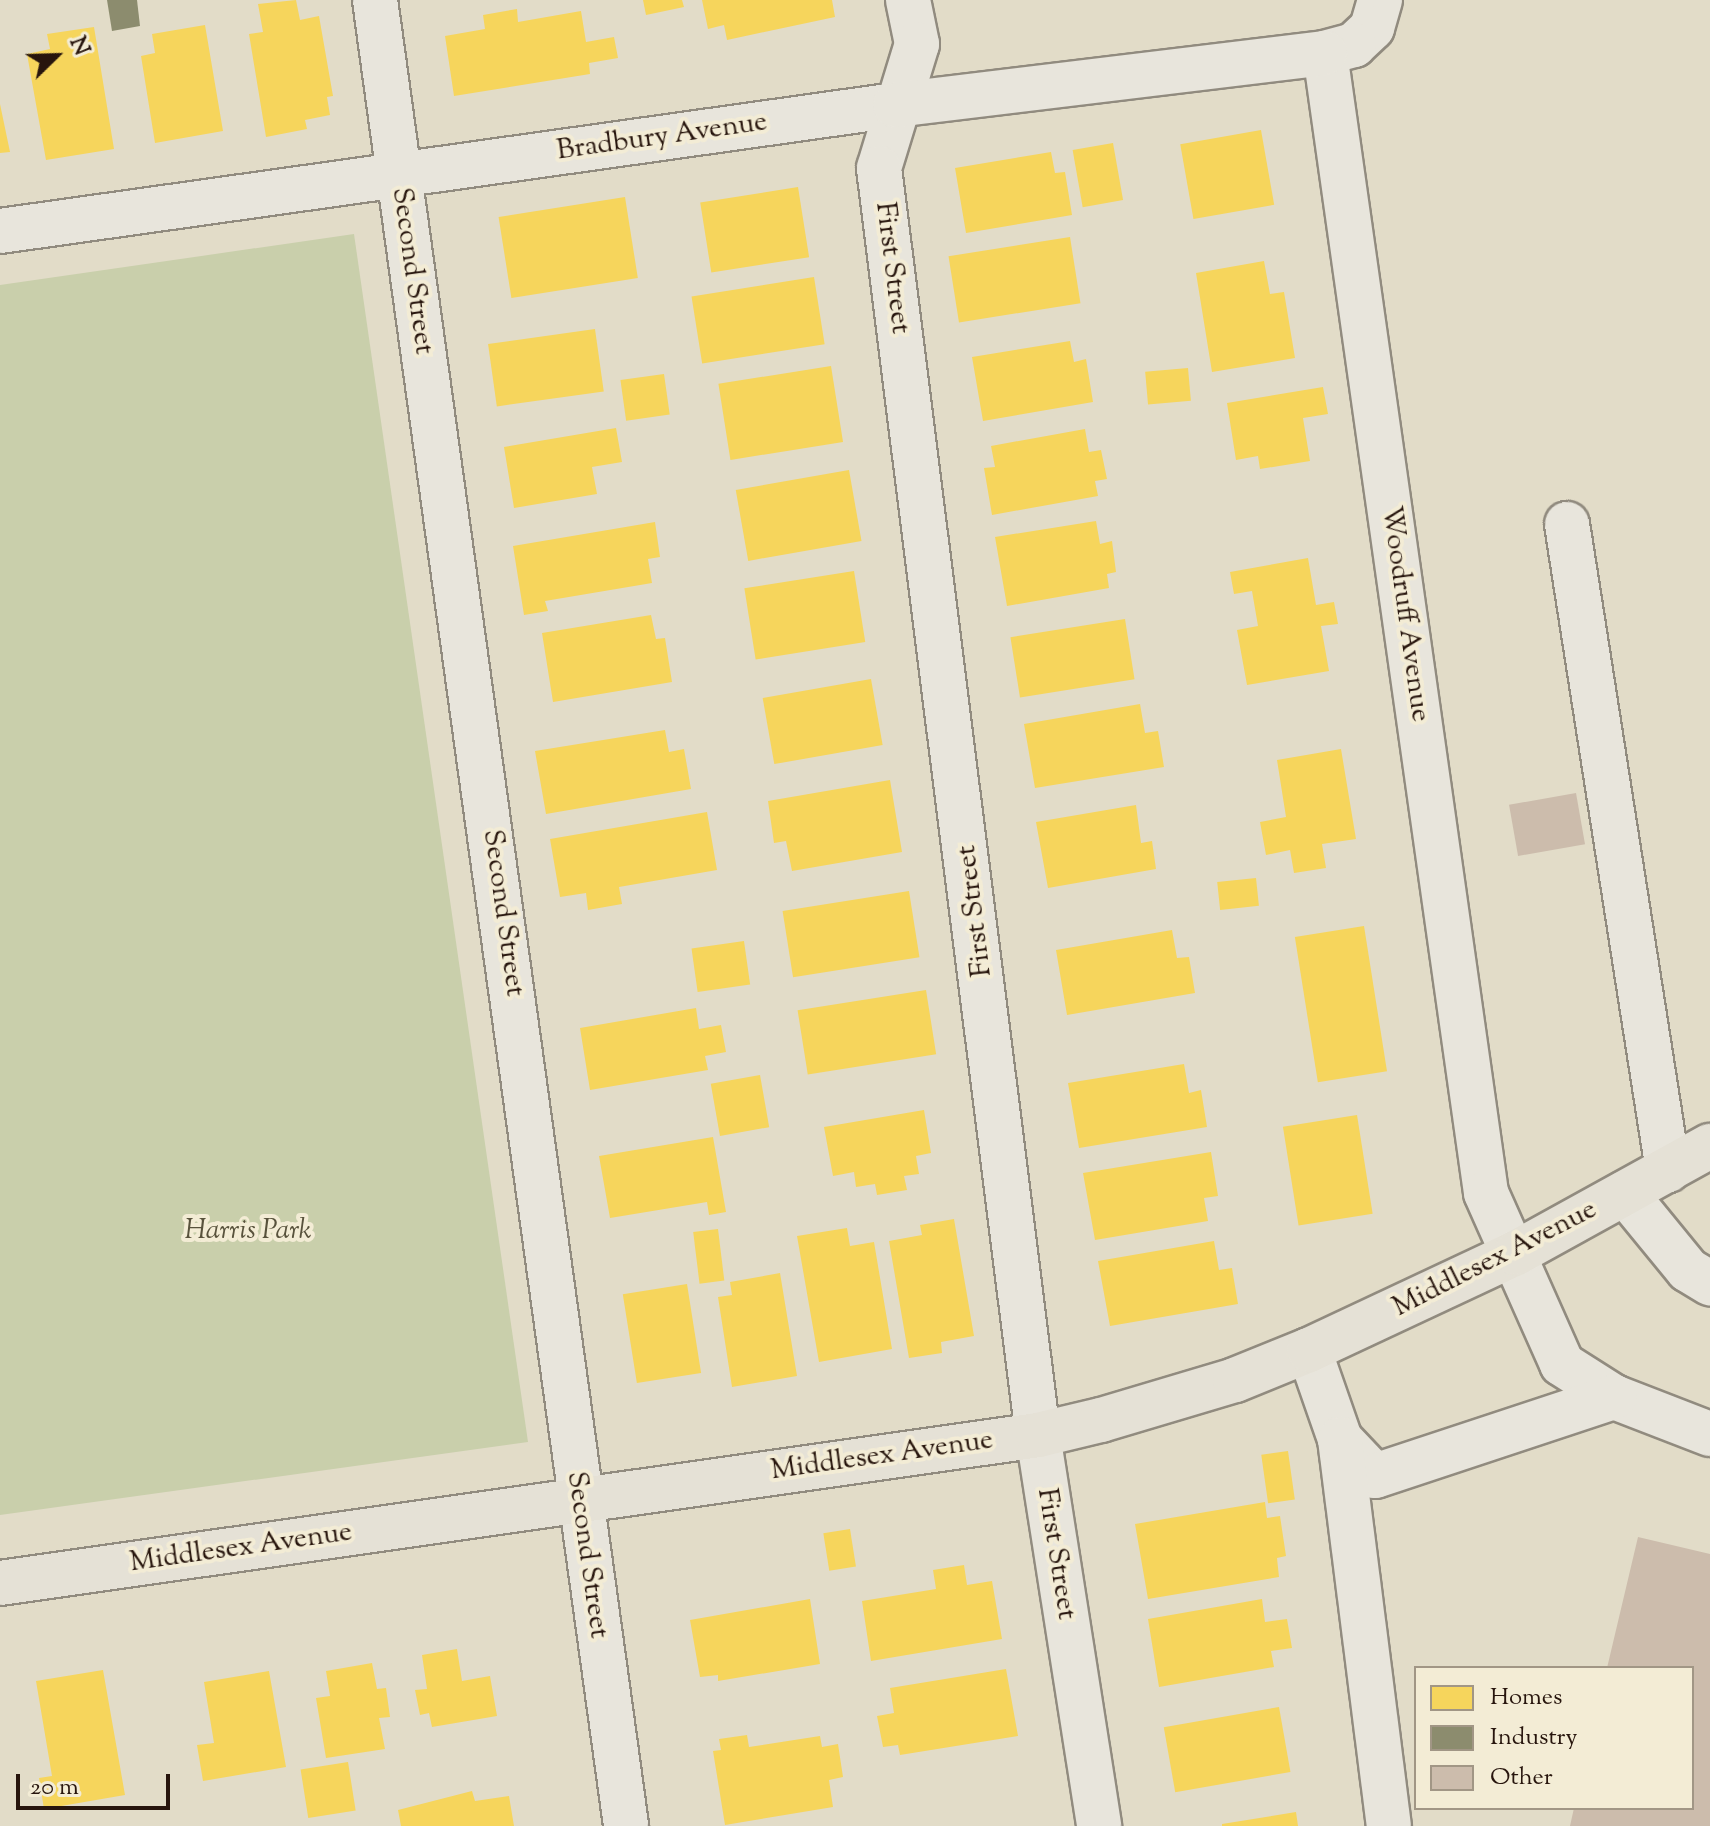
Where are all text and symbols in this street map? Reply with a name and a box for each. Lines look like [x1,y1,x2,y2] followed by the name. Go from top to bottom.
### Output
[16,16,96,96] north arrow
[60,32,96,61] text: N
[555,106,769,168] street label: Bradbury Avenue
[384,185,440,357] street label: Second Street
[867,200,917,336] street label: First Street
[1373,504,1437,724] street label: Woodruff Avenue
[475,827,531,999] street label: Second Street
[950,843,1000,979] street label: First Street
[1388,1193,1602,1325] street label: Middlesex Avenue
[185,1214,311,1248] park label: Harris Park
[769,1424,995,1488] street label: Middlesex Avenue
[559,1469,615,1641] street label: Second Street
[1029,1486,1083,1622] street label: First Street
[128,1516,354,1580] street label: Middlesex Avenue
[1414,1666,1694,1810] legend
[1490,1681,1562,1715] text: Homes
[1490,1721,1578,1755] text: Industry
[20,1758,174,1808] scale bar
[1490,1761,1553,1795] text: Other
[30,1771,79,1805] text: 20 m

